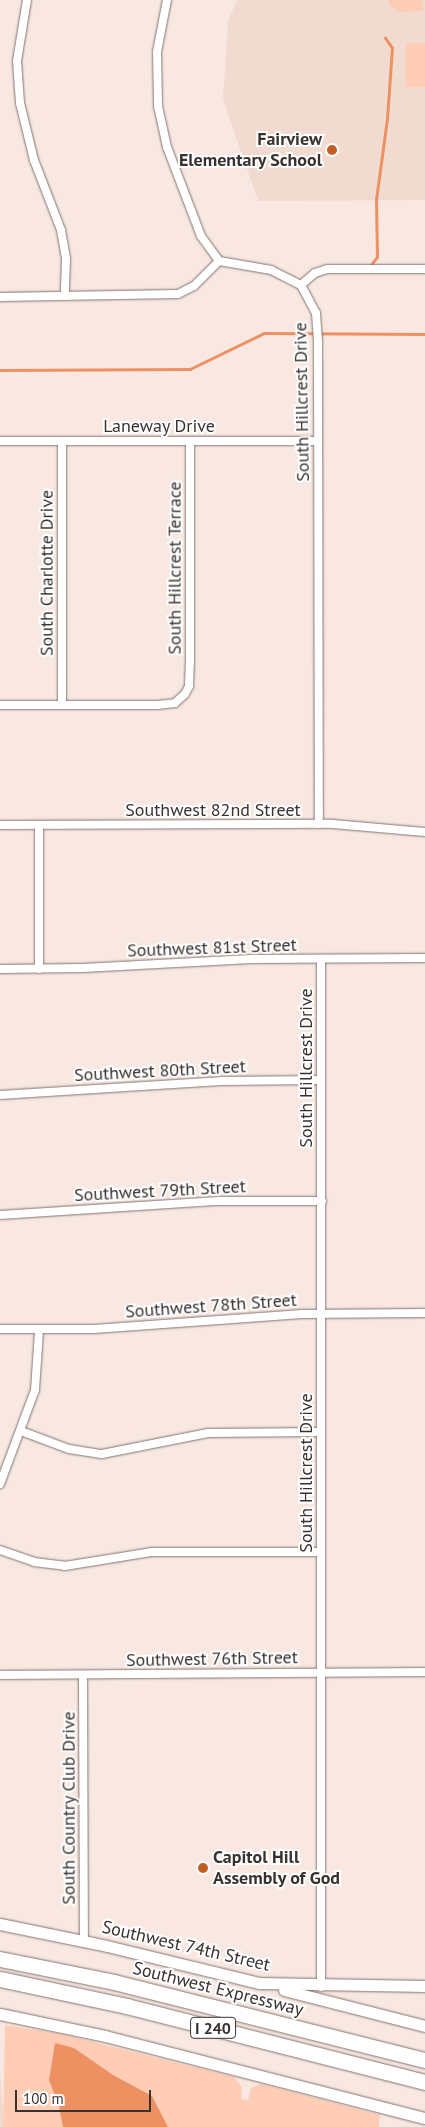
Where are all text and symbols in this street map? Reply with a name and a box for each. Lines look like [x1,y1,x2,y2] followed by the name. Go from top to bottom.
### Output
[178,129,322,172] place label: Fairview Elementary School
[326,144,338,156] marker: Fairview Elementary School
[290,322,314,482] street label: South Hillcrest Drive
[103,415,215,437] street label: Laneway Drive
[164,481,186,655] street label: South Hillcrest Terrace
[36,490,58,656] street label: South Charlotte Drive
[125,799,301,821] street label: Southwest 82nd Street
[127,934,297,962] street label: Southwest 81st Street
[295,988,317,1148] street label: South Hillcrest Drive
[74,1056,246,1086] street label: Southwest 80th Street
[74,1176,246,1206] street label: Southwest 79th Street
[125,1289,297,1323] street label: Southwest 78th Street
[295,1393,317,1553] street label: South Hillcrest Drive
[126,1647,298,1671] street label: Southwest 76th Street
[58,1711,80,1905] street label: South Country Club Drive
[213,1847,341,1890] place label: Capitol Hill Assembly of God
[197,1862,209,1874] marker: Capitol Hill Assembly of God
[100,1916,272,1976] street label: Southwest 74th Street
[130,1957,306,2021] street label: Southwest Expressway
[189,2015,237,2042] road number: I 240
[18,2080,154,2112] scale bar
[23,2089,64,2108] text: 100 m

